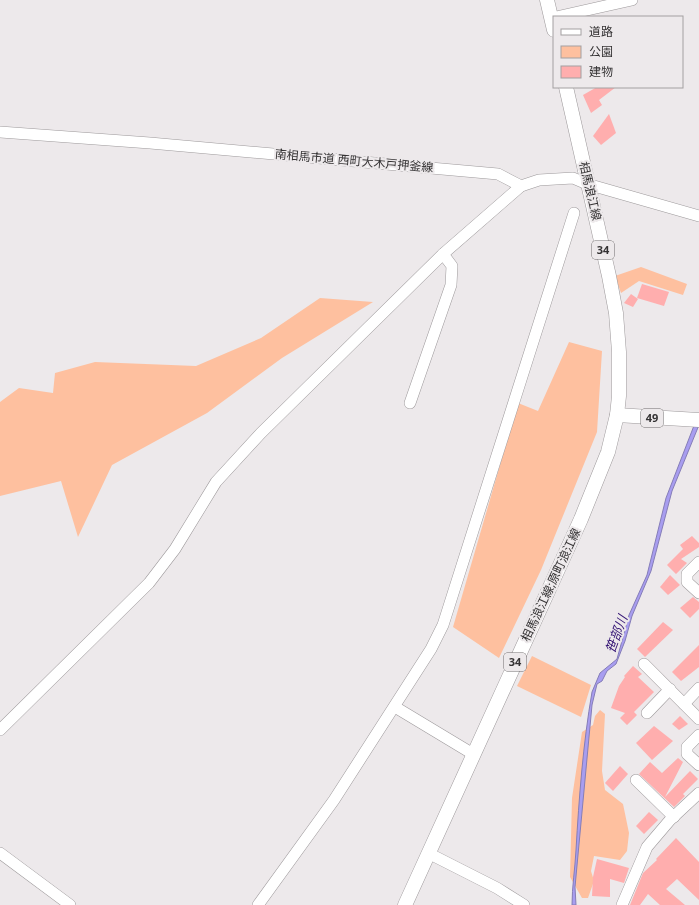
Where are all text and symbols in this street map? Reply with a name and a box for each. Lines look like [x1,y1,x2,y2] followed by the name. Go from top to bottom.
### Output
[553,16,683,88] legend
[589,23,613,40] text: 道路
[589,43,613,60] text: 公園
[589,63,613,80] text: 建物
[274,145,434,176] street label: 南相馬市道 西町大木戸押釜線
[575,160,606,222] street label: 相馬浪江線
[592,241,614,259] road number: 34
[641,409,663,427] road number: 49
[517,525,584,644] street label: 相馬浪江線;原町浪江線
[601,611,632,655] water label: 笹部川
[504,653,526,671] road number: 34

